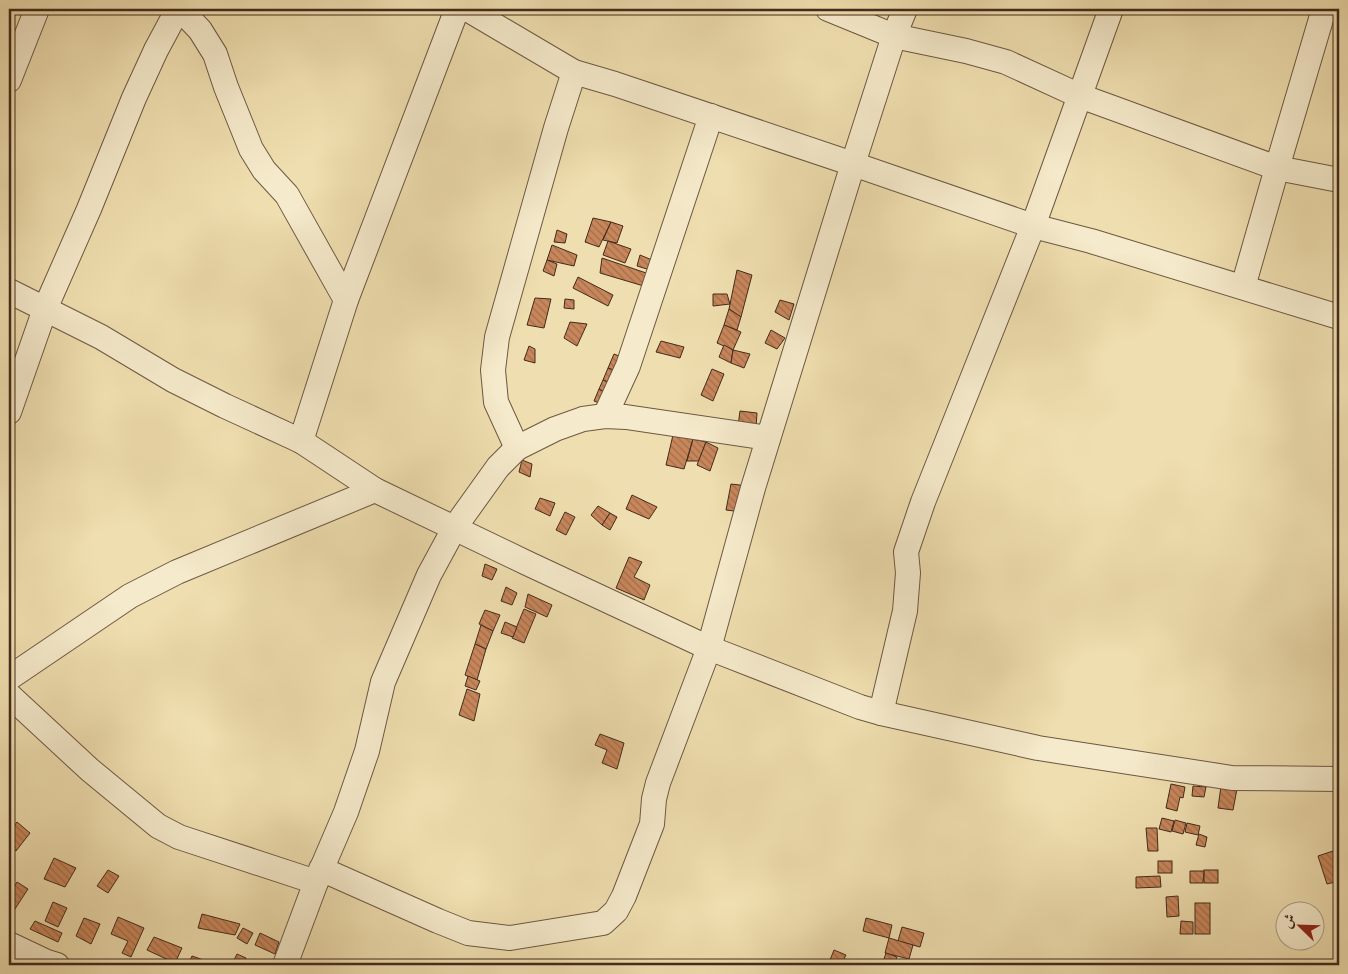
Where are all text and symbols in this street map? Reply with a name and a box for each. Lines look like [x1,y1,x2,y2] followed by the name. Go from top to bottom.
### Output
[1276,902,1326,952] north arrow
[1277,911,1300,931] text: ش

